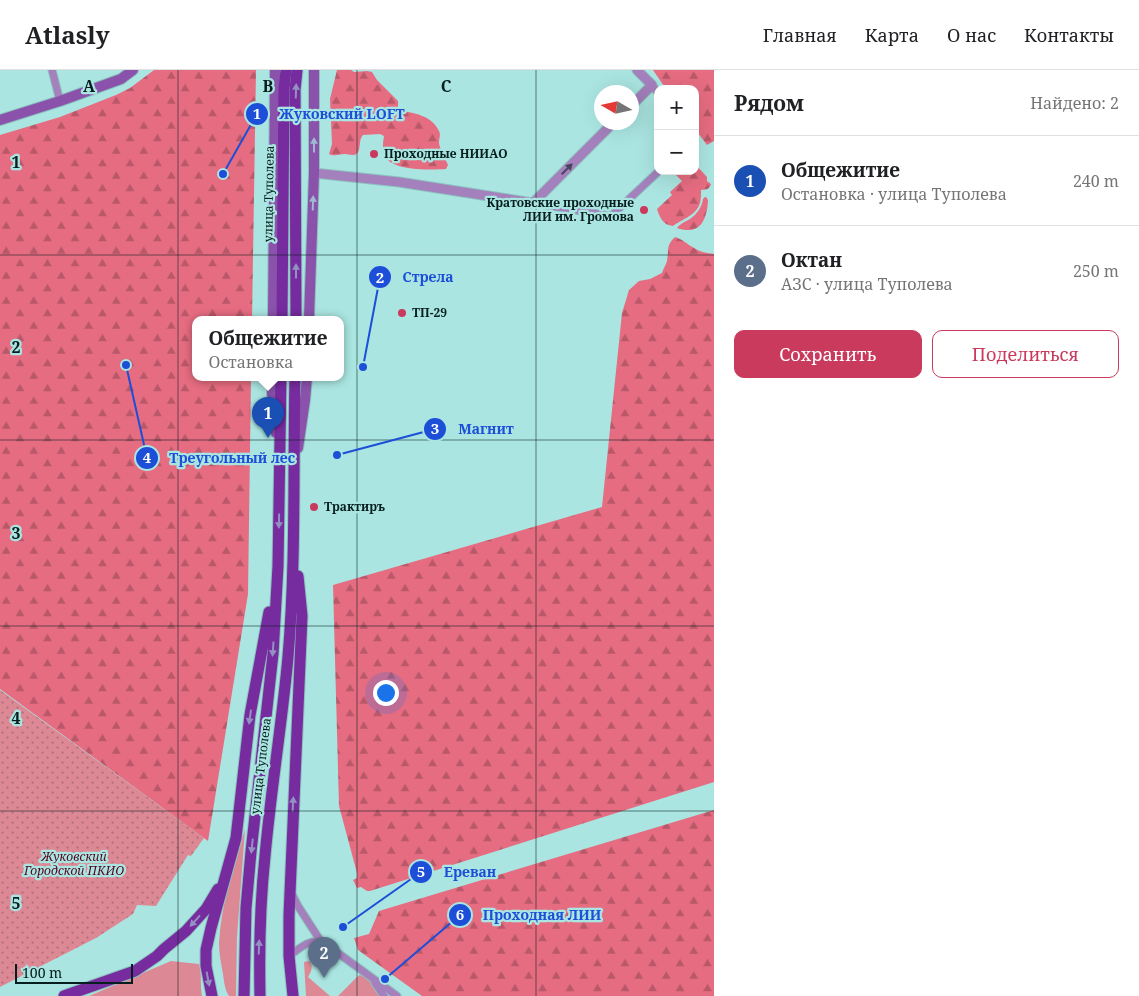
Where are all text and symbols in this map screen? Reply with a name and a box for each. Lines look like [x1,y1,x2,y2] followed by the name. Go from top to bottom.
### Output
[25,18,110,51] text: Atlasly
[763,23,837,47] text: Главная
[865,23,919,47] text: Карта
[947,23,996,47] text: О нас
[1024,23,1114,47] text: Контакты
[83,75,96,97] text: A
[263,75,274,97] text: B
[441,75,452,97] text: C
[292,82,300,98] one-way arrow
[594,85,639,130] north arrow
[654,85,699,175] map controls
[654,85,699,130] button: +
[734,89,804,117] text: Рядом
[1030,92,1119,114] text: Найдено: 2
[245,100,415,129] callout: Жуковский LOFT
[253,103,261,123] text: 1
[279,104,405,123] text: Жуковский LOFT
[654,130,699,175] button: −
[310,136,318,152] one-way arrow
[259,145,278,242] street label: улица Туполева
[384,145,507,162] place label: Проходные НИИАО
[368,148,380,160] marker: Проходные НИИАО
[11,151,21,173] text: 1
[781,157,900,183] text: Общежитие
[561,163,573,175] one-way arrow
[745,170,755,192] text: 1
[1073,170,1119,192] text: 240 m
[781,183,1007,205] text: Остановка · улица Туполева
[487,194,634,225] place label: Кратовские проходные ЛИИ им. Громова
[309,195,317,211] one-way arrow
[638,204,650,216] marker: Кратовские проходные ЛИИ им. Громова
[781,247,842,273] text: Октан
[745,260,755,282] text: 2
[1073,260,1119,282] text: 250 m
[292,262,300,278] one-way arrow
[367,263,463,292] callout: Стрела
[376,267,384,287] text: 2
[403,267,454,286] text: Стрела
[781,273,953,295] text: АЗС · улица Туполева
[412,304,447,321] place label: ТП-29
[396,307,408,319] marker: ТП-29
[192,316,344,381] popup
[209,325,327,351] text: Общежитие
[734,330,922,378] button: Сохранить
[932,330,1119,378] button: Поделиться
[11,336,21,358] text: 2
[209,351,293,373] text: Остановка
[252,397,284,438] pin: 1
[423,415,524,444] callout: Магнит
[431,418,439,438] text: 3
[458,419,514,438] text: Магнит
[134,443,305,472] callout: Треугольный лес
[143,447,152,467] text: 4
[169,448,295,467] text: Треугольный лес
[324,498,385,515] place label: Трактиръ
[308,501,320,513] marker: Трактиръ
[275,513,283,529] one-way arrow
[11,522,21,544] text: 3
[269,642,277,658] one-way arrow
[373,680,399,706] your location
[11,707,21,729] text: 4
[246,709,254,725] one-way arrow
[246,717,275,815] street label: улица Туполева
[289,796,297,812] one-way arrow
[247,838,255,854] one-way arrow
[23,848,124,879] park label: Жуковский Городской ПКИО
[409,857,506,886] callout: Ереван
[417,861,425,881] text: 5
[444,862,497,881] text: Ереван
[11,892,21,914] text: 5
[447,901,611,930] callout: Проходная ЛИИ
[456,904,464,924] text: 6
[483,905,602,924] text: Проходная ЛИИ
[189,914,201,926] one-way arrow
[308,937,340,978] pin: 2
[256,939,264,955] one-way arrow
[15,961,132,984] scale bar
[22,963,62,982] text: 100 m
[205,972,213,988] one-way arrow

